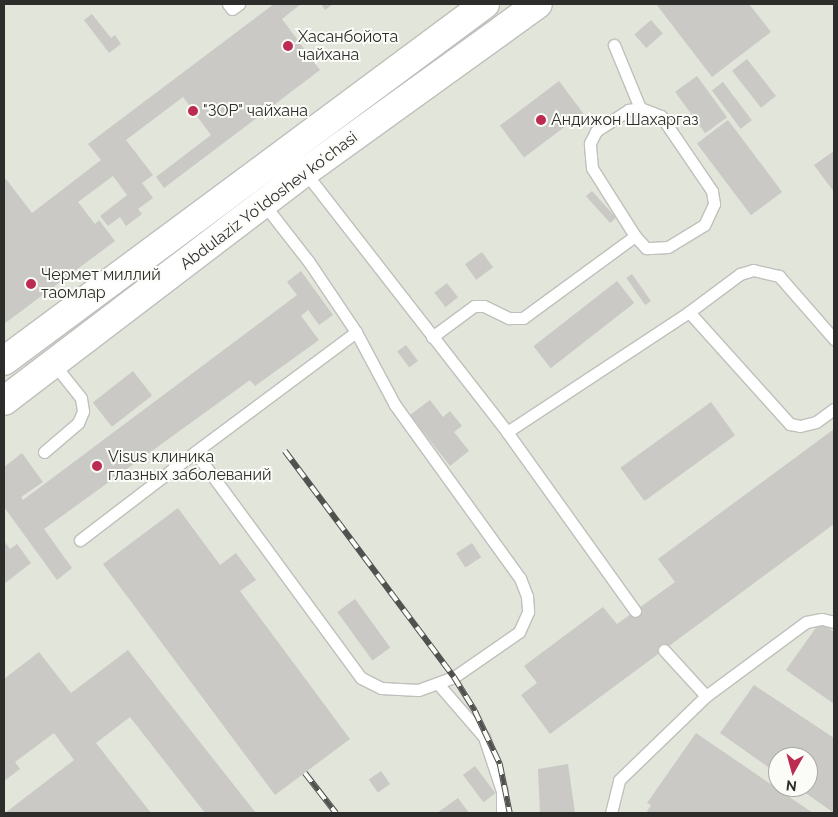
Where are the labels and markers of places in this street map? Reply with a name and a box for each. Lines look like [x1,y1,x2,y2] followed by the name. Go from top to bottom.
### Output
[298,27,398,65] place label: Хасанбойота чайхана
[282,40,294,52] marker: Хасанбойота чайхана
[203,101,308,121] place label: "ЗОР" чайхана
[187,105,199,117] marker: "ЗОР" чайхана
[551,110,699,130] place label: Андижон Шахаргаз
[535,114,547,126] marker: Андижон Шахаргаз
[41,265,161,303] place label: Чермет миллий таомлар
[25,278,37,290] marker: Чермет миллий таомлар
[108,447,271,485] place label: Visus клиника глазных заболеваний
[90,459,104,473] marker: Visus клиника глазных заболеваний

